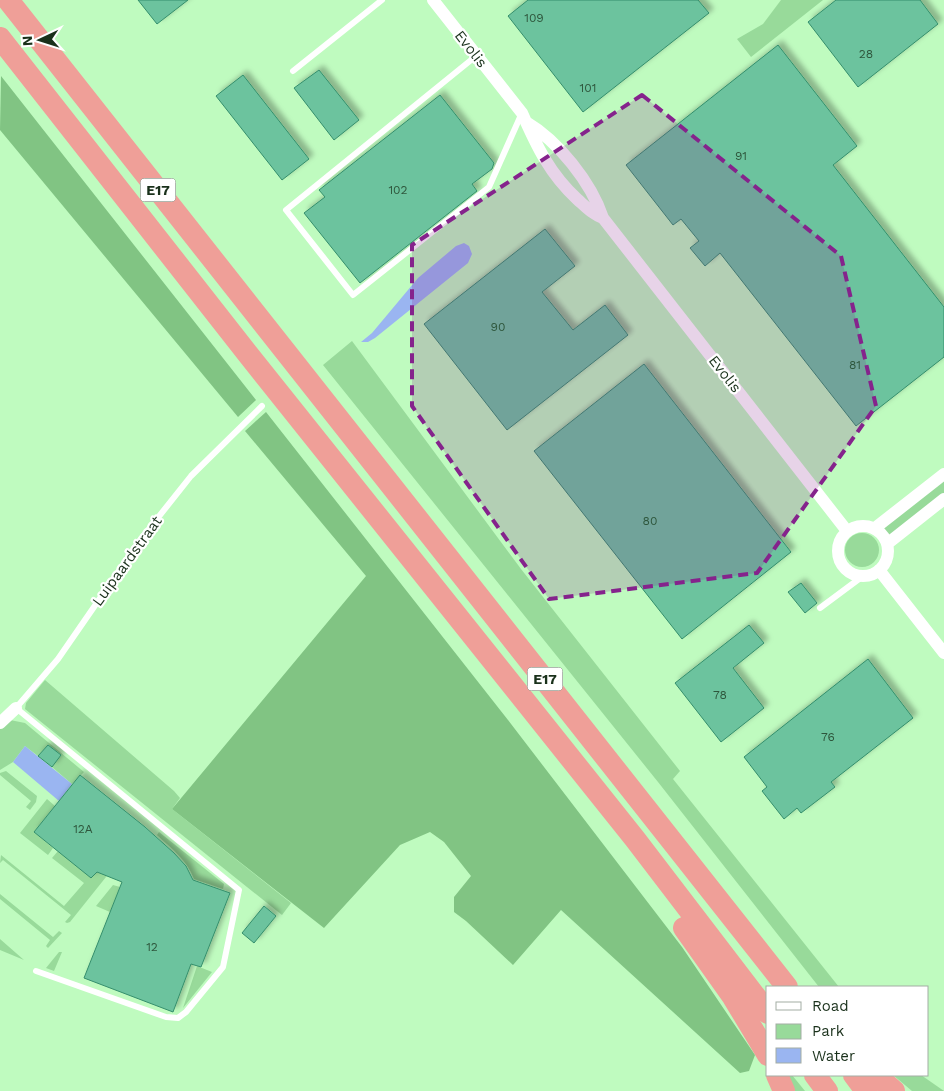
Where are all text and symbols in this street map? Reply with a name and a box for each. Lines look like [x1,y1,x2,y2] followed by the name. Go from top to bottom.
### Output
[524,11,544,25] house number: 109
[15,15,65,65] north arrow
[451,27,491,71] street label: Evolis
[19,35,35,47] text: N
[859,47,873,61] house number: 28
[580,81,596,95] house number: 101
[735,149,747,163] house number: 91
[140,178,176,202] road number: E17
[388,183,408,197] house number: 102
[491,320,505,334] house number: 90
[705,352,745,396] street label: Evolis
[849,358,861,372] house number: 81
[88,512,166,609] street label: Luipaardstraat
[643,514,657,528] house number: 80
[528,668,562,691] road number: E17
[713,688,727,702] house number: 78
[821,730,835,744] house number: 76
[73,822,93,836] house number: 12A
[146,940,158,954] house number: 12
[766,986,929,1076] legend
[812,997,849,1015] text: Road
[812,1022,845,1040] text: Park
[812,1047,855,1065] text: Water

